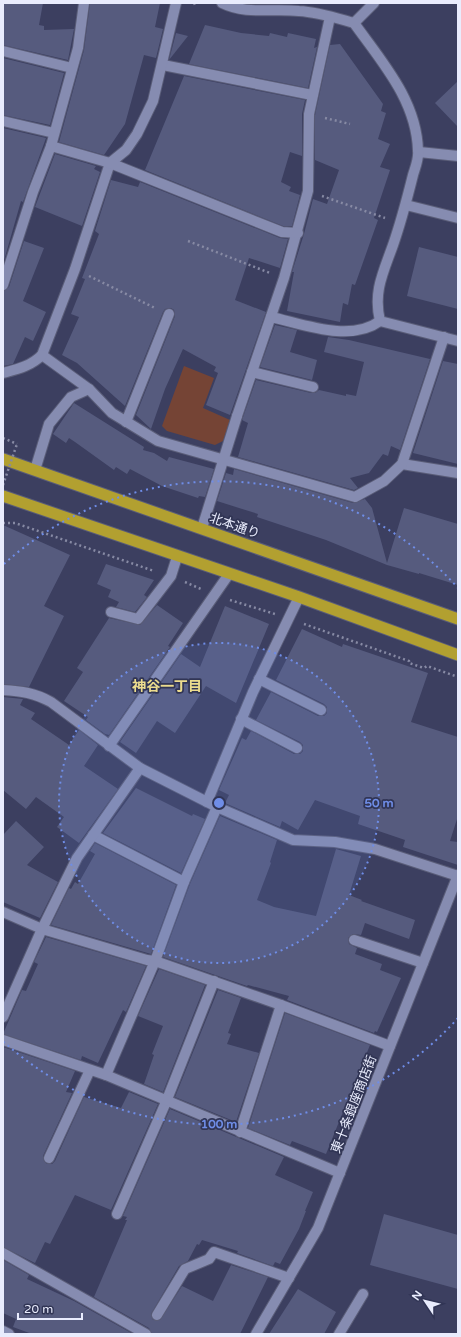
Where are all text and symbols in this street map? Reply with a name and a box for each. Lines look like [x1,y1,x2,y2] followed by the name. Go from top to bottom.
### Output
[207,510,262,542] street label: 北本通り
[132,678,202,695] district label: 神谷一丁目
[212,796,226,810] centre of rings
[364,796,394,810] text: 50 m
[328,1053,380,1156] street label: 東十条銀座商店街
[201,1117,237,1131] text: 100 m
[405,1281,445,1321] north arrow
[409,1288,425,1303] text: N
[18,1295,82,1321] scale bar
[24,1302,53,1316] text: 20 m

